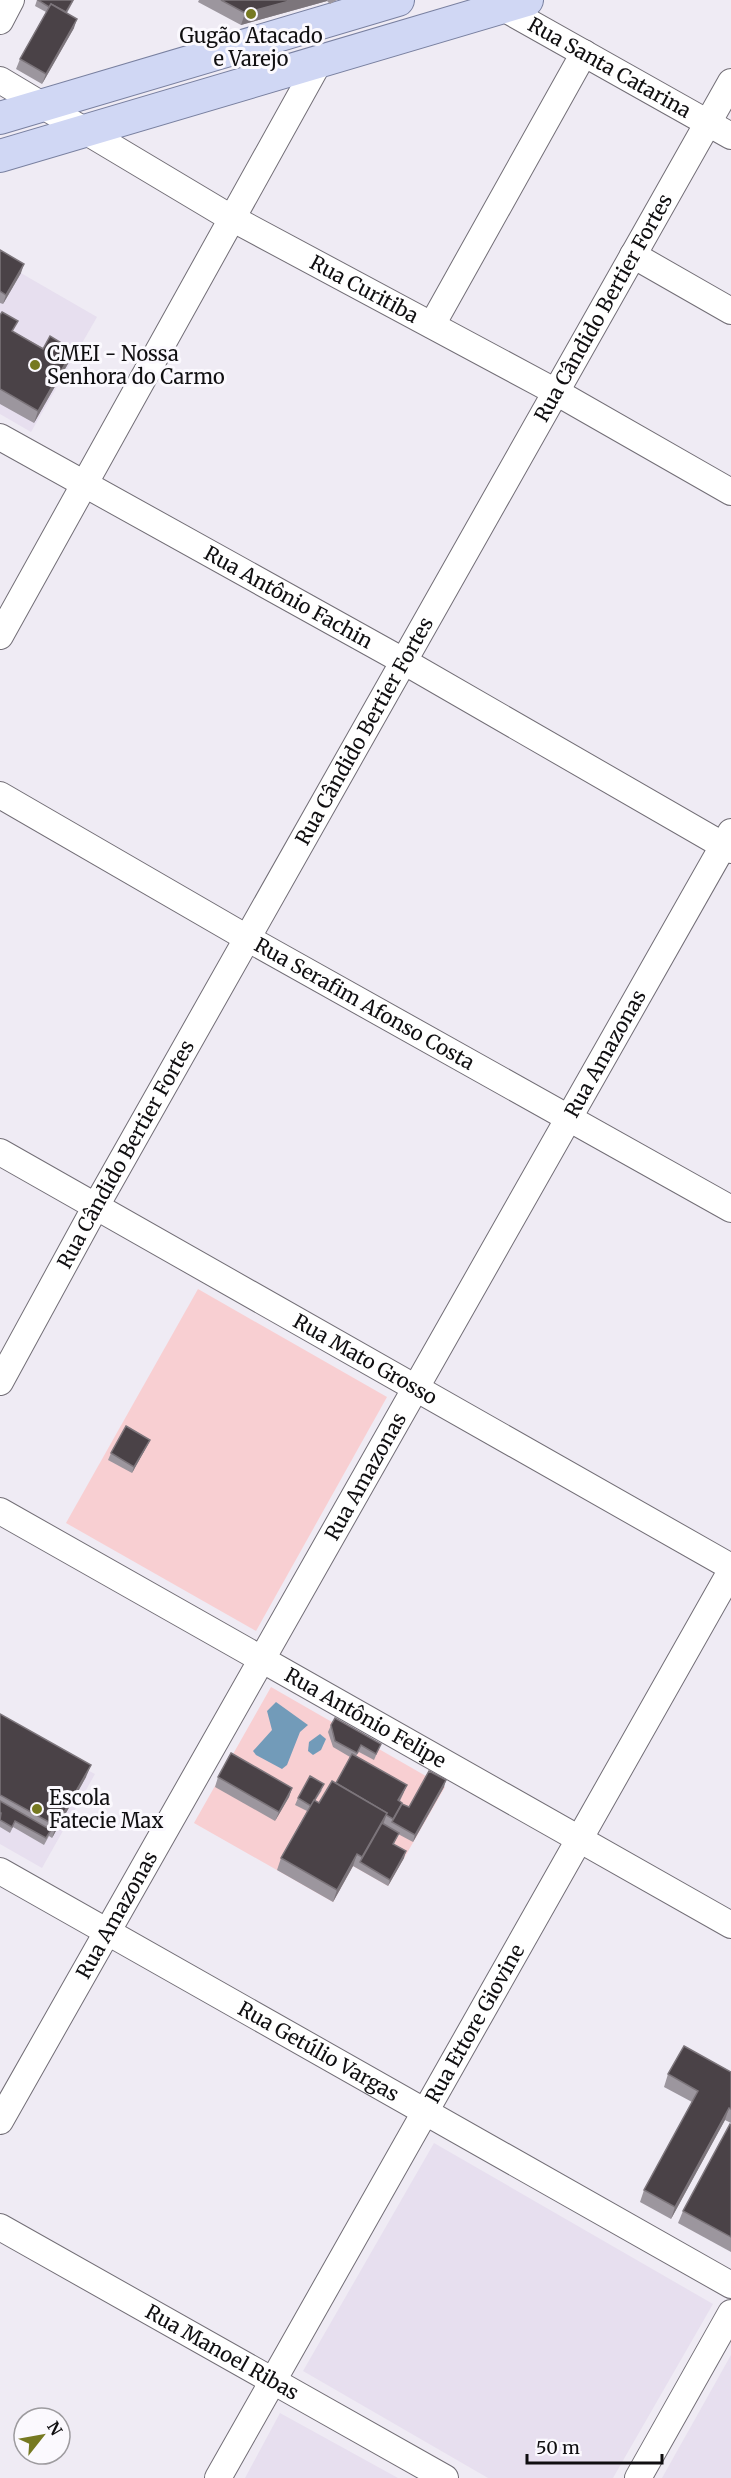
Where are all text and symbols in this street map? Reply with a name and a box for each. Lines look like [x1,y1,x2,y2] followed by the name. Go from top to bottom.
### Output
[244,7,258,21] marker: Gugão Atacado e Varejo
[524,11,696,123] street label: Rua Santa Catarina
[179,23,323,71] place label: Gugão Atacado e Varejo
[529,189,677,426] street label: Rua Cândido Bertier Fortes
[306,249,423,328] street label: Rua Curitiba
[47,341,225,389] place label: CMEI - Nossa Senhora do Carmo
[28,358,42,372] marker: CMEI - Nossa Senhora do Carmo
[200,540,377,654] street label: Rua Antônio Fachin
[290,612,438,849] street label: Rua Cândido Bertier Fortes
[250,932,479,1075] street label: Rua Serafim Afonso Costa
[559,985,651,1122] street label: Rua Amazonas
[51,1035,199,1273] street label: Rua Cândido Bertier Fortes
[289,1308,442,1410] street label: Rua Mato Grosso
[319,1408,411,1544] street label: Rua Amazonas
[281,1662,451,1773] street label: Rua Antônio Felipe
[49,1785,163,1833] place label: Escola Fatecie Max
[30,1802,44,1816] marker: Escola Fatecie Max
[70,1846,163,1983] street label: Rua Amazonas
[420,1939,529,2107] street label: Rua Ettore Giovine
[234,1996,404,2106] street label: Rua Getúlio Vargas
[141,2299,303,2405] street label: Rua Manoel Ribas
[12,2406,72,2466] north arrow
[43,2418,67,2439] text: N
[527,2427,662,2465] scale bar
[536,2436,580,2459] text: 50 m

